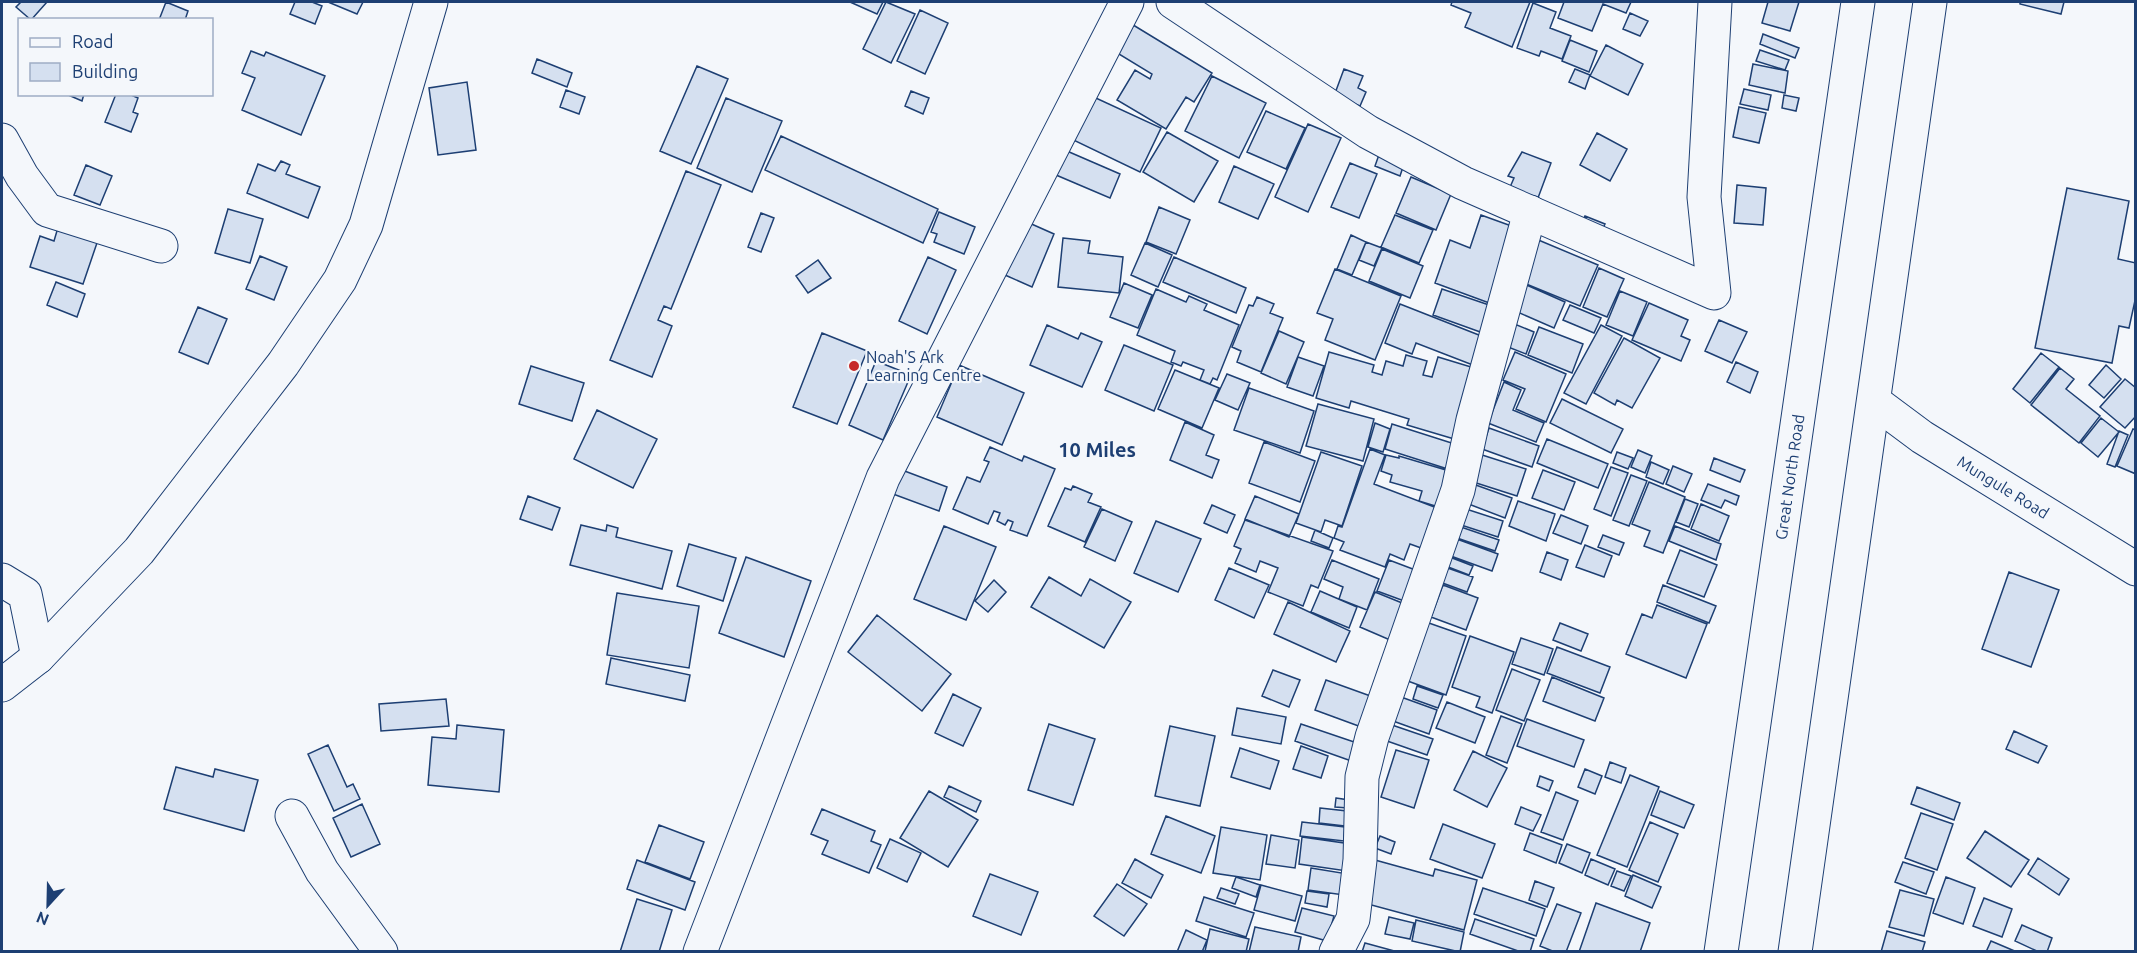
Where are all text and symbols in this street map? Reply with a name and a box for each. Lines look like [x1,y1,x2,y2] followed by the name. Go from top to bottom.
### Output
[18,18,213,96] legend
[72,31,114,51] text: Road
[72,61,138,81] text: Building
[866,348,981,384] place label: Noah'S Ark Learning Centre
[847,359,861,373] marker: Noah'S Ark Learning Centre
[1772,413,1807,541] street label: Great North Road
[1058,438,1136,461] district label: 10 Miles
[1954,452,2052,522] street label: Mungule Road
[18,875,78,935] north arrow
[33,908,51,929] text: N

